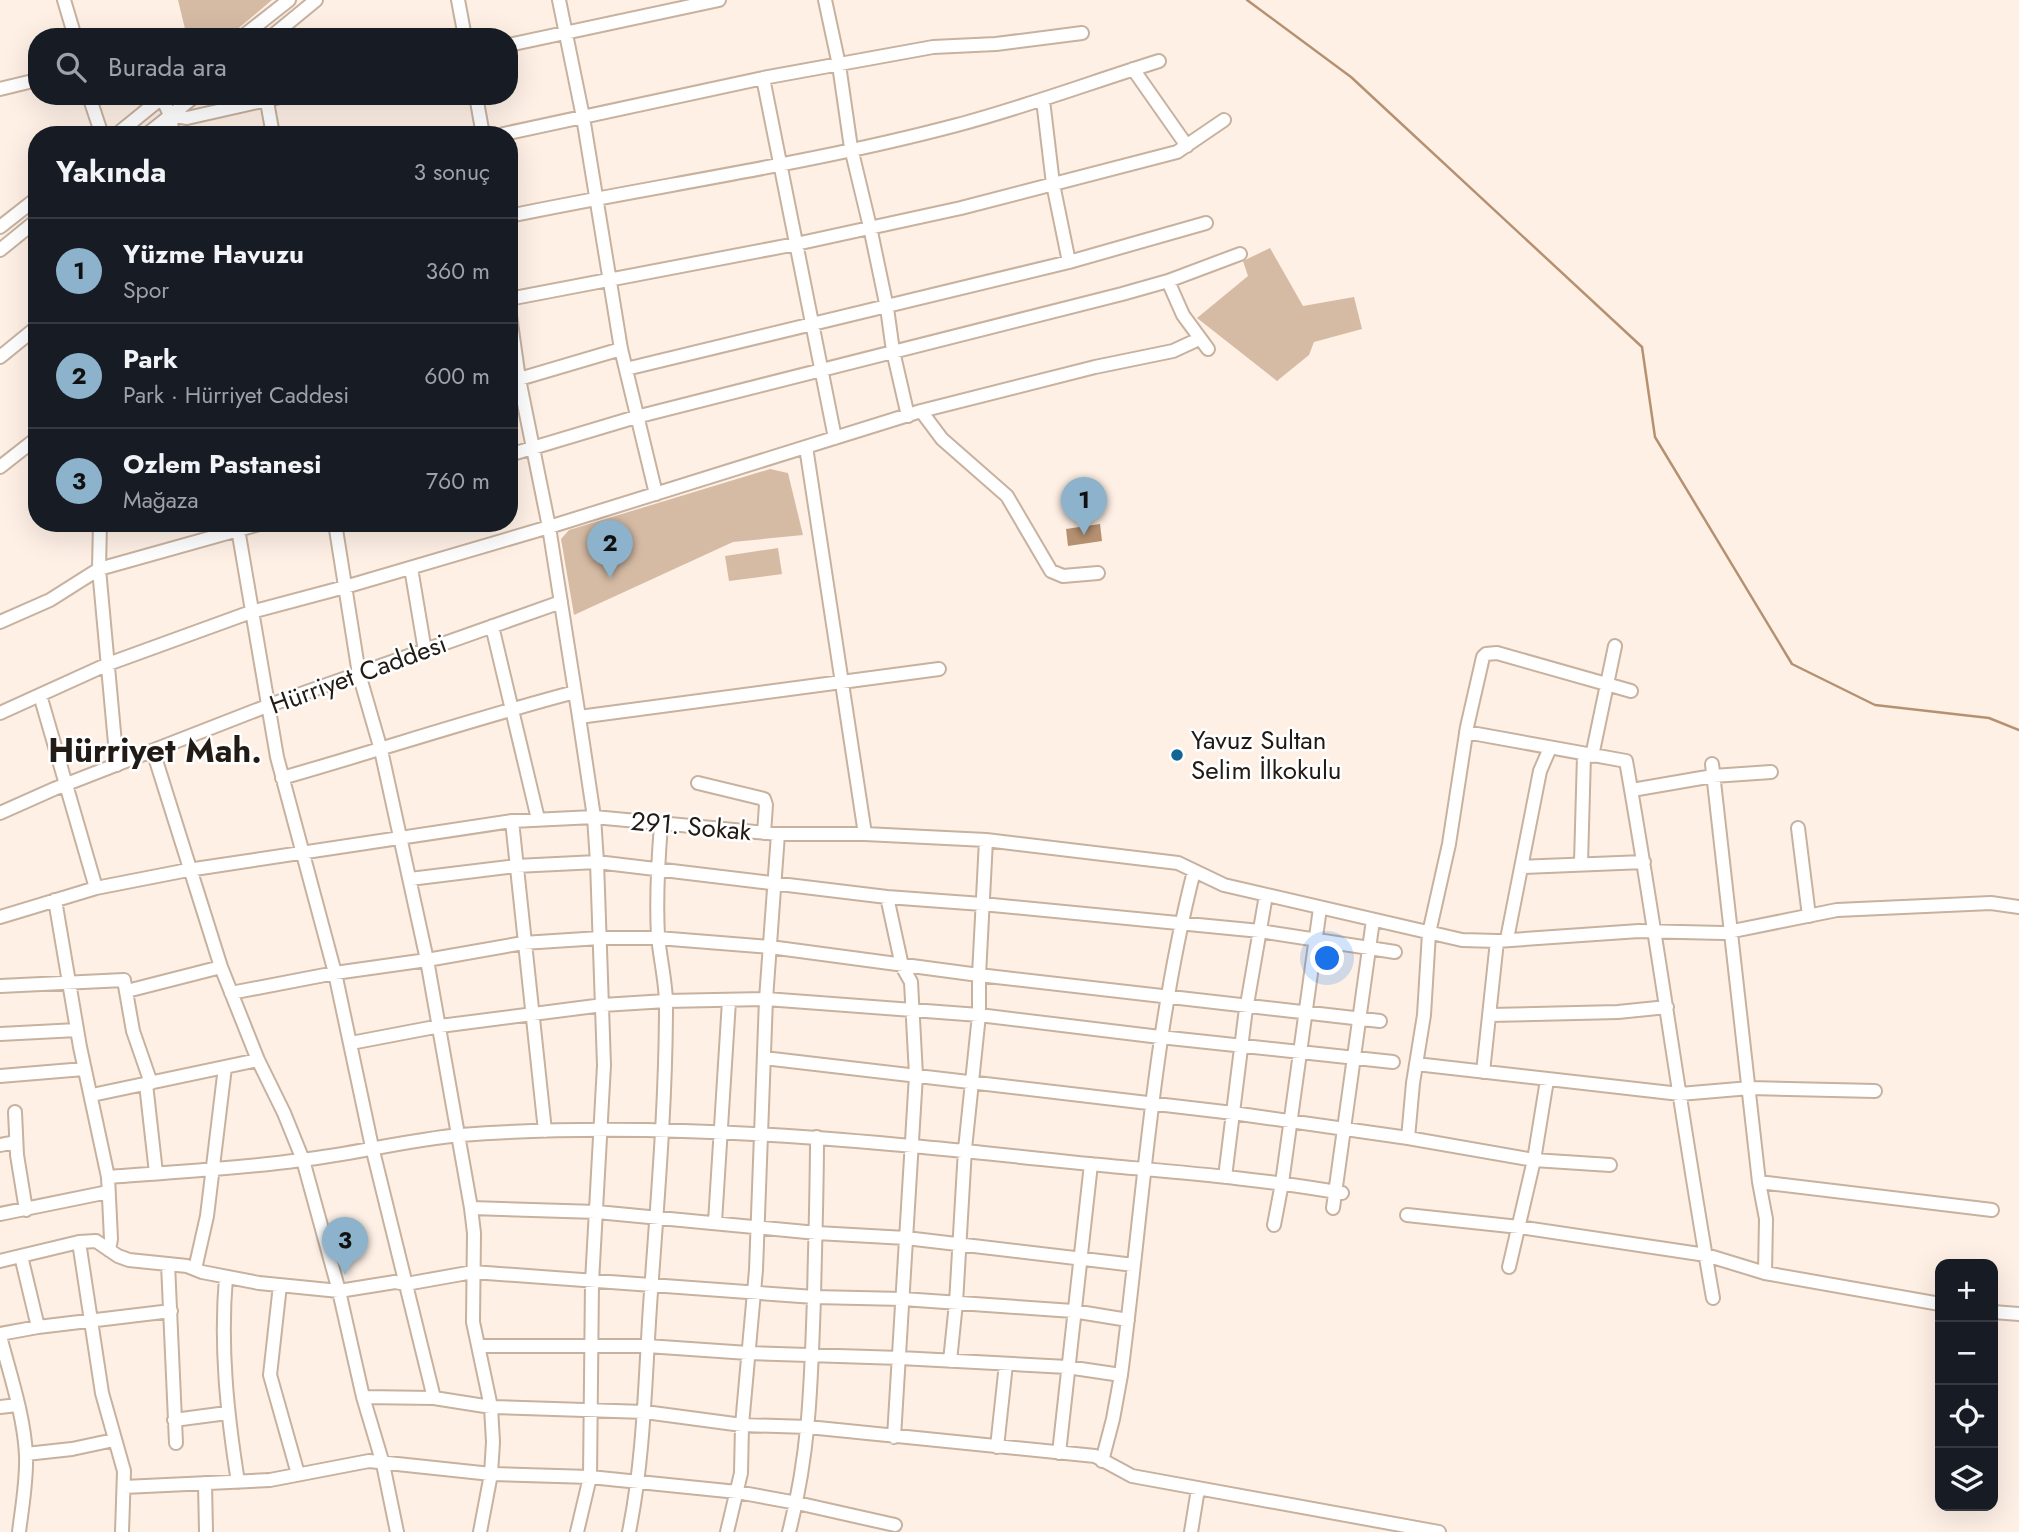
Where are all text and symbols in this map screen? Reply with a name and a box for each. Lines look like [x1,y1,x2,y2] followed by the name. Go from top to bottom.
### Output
[28,28,518,105] search box
[52,48,90,86] icon: search
[108,48,227,86] text: Burada ara
[56,150,167,193] text: Yakında
[414,155,490,189] text: 3 sonuç
[123,235,304,273] text: Yüzme Havuzu
[73,254,85,288] text: 1
[426,254,490,288] text: 360 m
[123,273,169,307] text: Spor
[123,340,178,378] text: Park
[71,359,87,393] text: 2
[424,359,490,393] text: 600 m
[123,378,349,412] text: Park · Hürriyet Caddesi
[123,445,321,483] text: Ozlem Pastanesi
[72,464,86,498] text: 3
[426,464,490,498] text: 760 m
[1061,477,1107,535] pin: 1
[123,483,199,517] text: Mağaza
[587,520,633,578] pin: 2
[264,624,452,724] street label: Hürriyet Caddesi
[1191,721,1342,789] place label: Yavuz Sultan Selim İlkokulu
[48,727,262,774] district label: Hürriyet Mah.
[1169,747,1185,763] marker: Yavuz Sultan Selim İlkokulu
[629,802,753,850] street label: 291. Sokak
[1310,941,1344,975] your location
[322,1217,368,1275] pin: 3
[1935,1259,1998,1511] map controls
[1935,1259,1998,1322] button: +
[1935,1322,1998,1385] button: −
[1935,1385,1998,1448] button: locate
[1935,1448,1998,1511] button: layers

